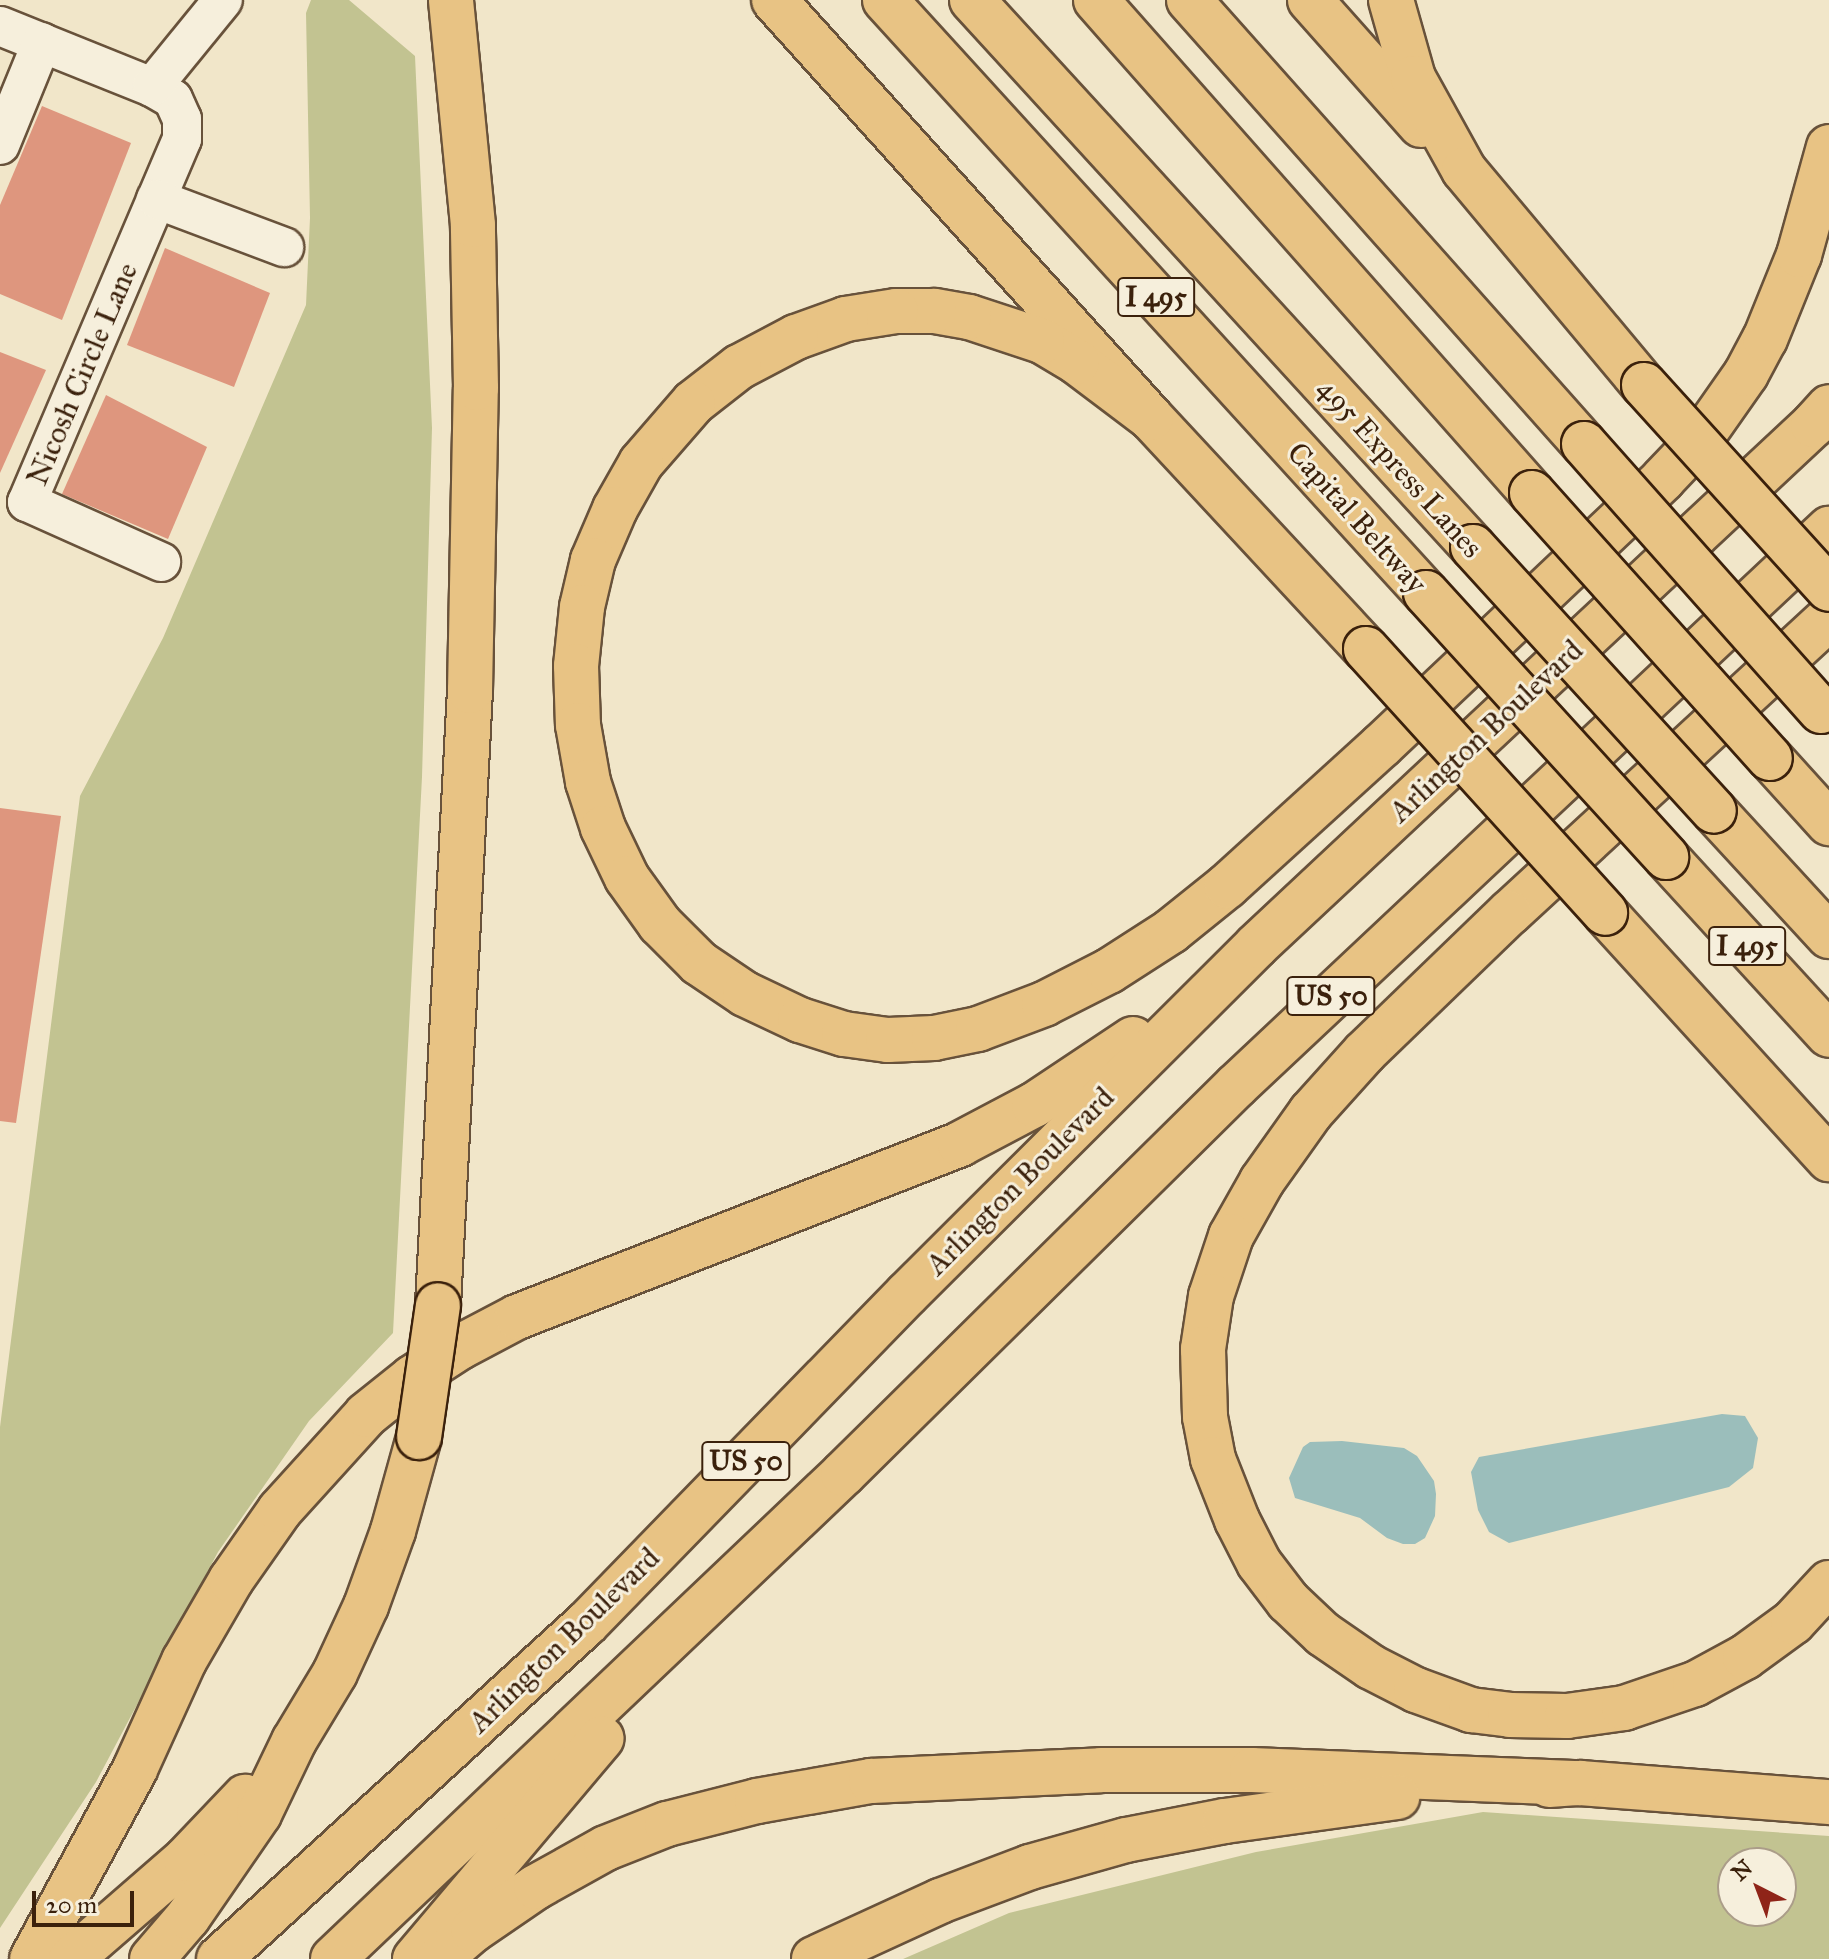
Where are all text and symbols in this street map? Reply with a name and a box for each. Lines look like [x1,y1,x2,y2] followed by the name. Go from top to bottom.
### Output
[19,257,145,491] street label: Nicosh Circle Lane
[1116,273,1196,321] road number: I 495
[1310,371,1490,565] street label: 495 Express Lanes
[1280,435,1434,601] street label: Capital Beltway
[1382,632,1590,830] street label: Arlington Boulevard
[1707,922,1787,970] road number: I 495
[1285,972,1377,1020] road number: US 50
[918,1079,1122,1283] street label: Arlington Boulevard
[700,1437,792,1485] road number: US 50
[461,1540,667,1740] street label: Arlington Boulevard
[1717,1847,1797,1927] north arrow
[1726,1854,1758,1887] text: N
[36,1875,138,1925] scale bar
[46,1890,97,1920] text: 20 m

